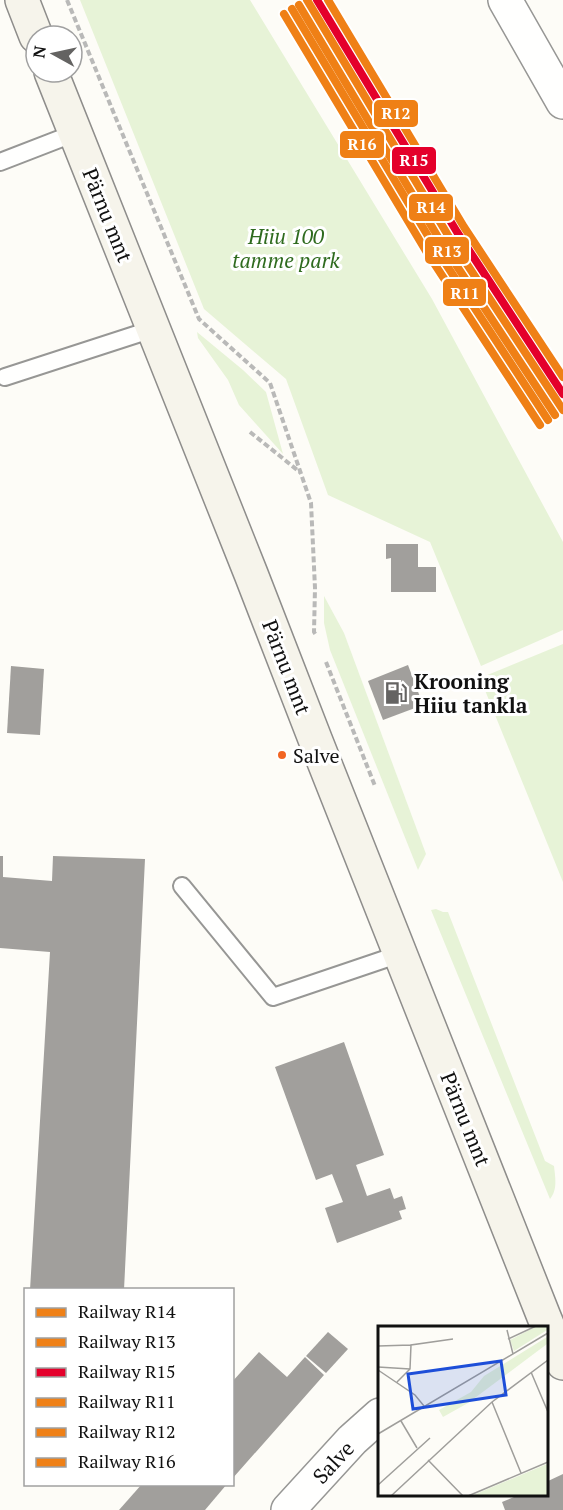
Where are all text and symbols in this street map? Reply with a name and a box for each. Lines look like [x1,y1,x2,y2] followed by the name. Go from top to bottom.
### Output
[24,24,84,84] north arrow
[27,44,51,59] text: N
[373,99,419,128] line badge: R12
[381,102,411,124] text: R12
[339,130,385,159] line badge: R16
[347,133,377,155] text: R16
[391,146,437,175] line badge: R15
[399,149,429,171] text: R15
[76,164,140,266] street label: Pärnu mnt
[408,193,454,222] line badge: R14
[416,196,446,218] text: R14
[232,222,341,274] park label: Hiiu 100 tamme park
[424,236,470,265] line badge: R13
[432,240,462,262] text: R13
[442,278,487,307] line badge: R11
[450,282,480,304] text: R11
[256,616,318,719] street label: Pärnu mnt
[414,667,528,719] place label: Krooning Hiiu tankla
[383,680,409,706] fuel station icon: Krooning Hiiu tankla
[293,742,340,769] place label: Salve
[276,749,288,761] marker: Salve
[434,1068,498,1170] street label: Pärnu mnt
[24,1288,234,1486] legend
[78,1299,176,1323] text: Railway R14
[378,1326,548,1495] inset map
[78,1329,176,1353] text: Railway R13
[78,1359,176,1383] text: Railway R15
[78,1389,176,1413] text: Railway R11
[78,1419,176,1443] text: Railway R12
[306,1435,360,1489] street label: Salve
[78,1449,176,1473] text: Railway R16

